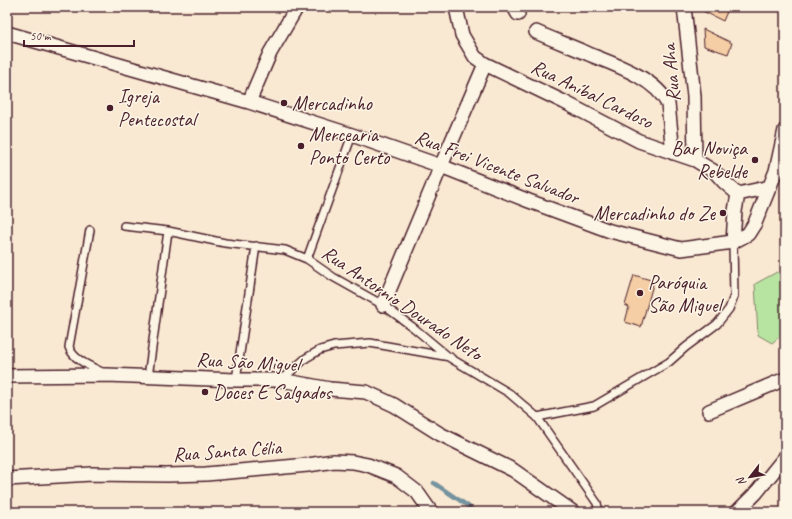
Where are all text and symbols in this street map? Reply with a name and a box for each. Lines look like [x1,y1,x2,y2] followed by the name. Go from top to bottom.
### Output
[24,22,134,48] scale bar
[30,28,52,44] text: 50 m
[656,41,686,103] street label: Rua Aha
[527,54,658,135] street label: Rua Aníbal Cardoso
[118,84,199,132] place label: Igreja Pentecostal
[292,91,373,116] place label: Mercadinho
[279,98,289,108] marker: Mercadinho
[105,103,115,113] marker: Igreja Pentecostal
[309,122,390,170] place label: Mercearia Ponto Certo
[411,124,584,210] street label: Rua Frei Vicente Salvador
[671,136,748,184] place label: Bar Noviça Rebelde
[296,141,306,151] marker: Mercearia Ponto Certo
[750,155,760,165] marker: Bar Noviça Rebelde
[594,201,716,226] place label: Mercadinho do Ze
[718,208,728,218] marker: Mercadinho do Ze
[317,240,489,367] street label: Rua Antornio Dourado Neto
[648,270,724,318] place label: Paróquia São Miguel
[635,288,645,298] marker: Paróquia São Miguel
[196,347,304,377] street label: Rua São Miguel
[213,380,334,405] place label: Doces E Salgados
[200,387,210,397] marker: Doces E Salgados
[172,435,284,467] street label: Rua Santa Célia
[730,457,770,497] north arrow
[733,474,749,489] text: N

